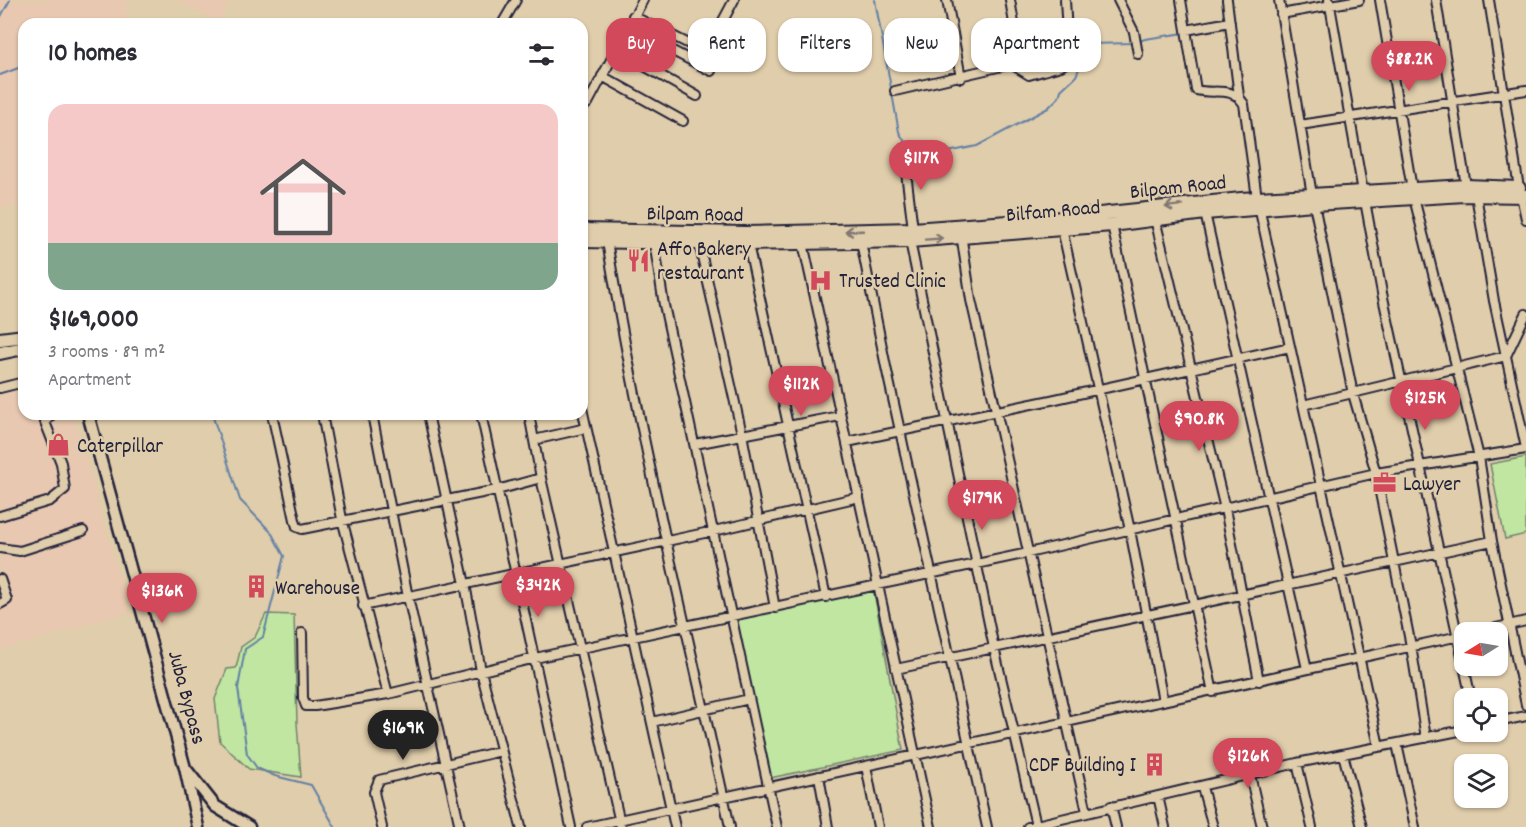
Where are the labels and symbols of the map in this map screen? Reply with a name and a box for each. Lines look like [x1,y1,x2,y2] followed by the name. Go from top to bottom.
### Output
[1360,41,1458,92] pin: $88.2K
[879,140,963,191] pin: $117K
[1129,169,1228,209] street label: Bilpam Road
[1005,194,1102,232] street label: Bilfam Road
[646,200,744,232] street label: Bilpam Road
[1165,201,1185,212] one-way arrow
[845,226,865,237] one-way arrow
[924,233,944,244] one-way arrow
[657,236,751,290] place label: Affo Bakery restaurant
[626,247,652,273] restaurant icon: Affo Bakery restaurant
[808,267,834,293] hospital icon: Trusted Clinic
[839,268,946,298] place label: Trusted Clinic
[759,366,843,417] pin: $112K
[1383,380,1467,431] pin: $125K
[1150,401,1248,452] pin: $90.8K
[46,432,72,458] shop icon: Caterpillar
[77,433,163,463] place label: Caterpillar
[1372,470,1398,496] office icon: Lawyer
[1403,471,1461,501] place label: Lawyer
[940,480,1024,531] pin: $179K
[496,567,580,618] pin: $342K
[120,573,204,624] pin: $136K
[244,574,270,600] building icon: Warehouse
[275,575,360,605] place label: Warehouse
[1454,622,1508,676] north arrow
[158,647,212,748] street label: Juba Bypass
[361,710,445,761] pin: $169K
[1206,738,1290,789] pin: $126K
[1141,751,1167,777] building icon: CDF Building I
[1029,752,1136,782] place label: CDF Building I

